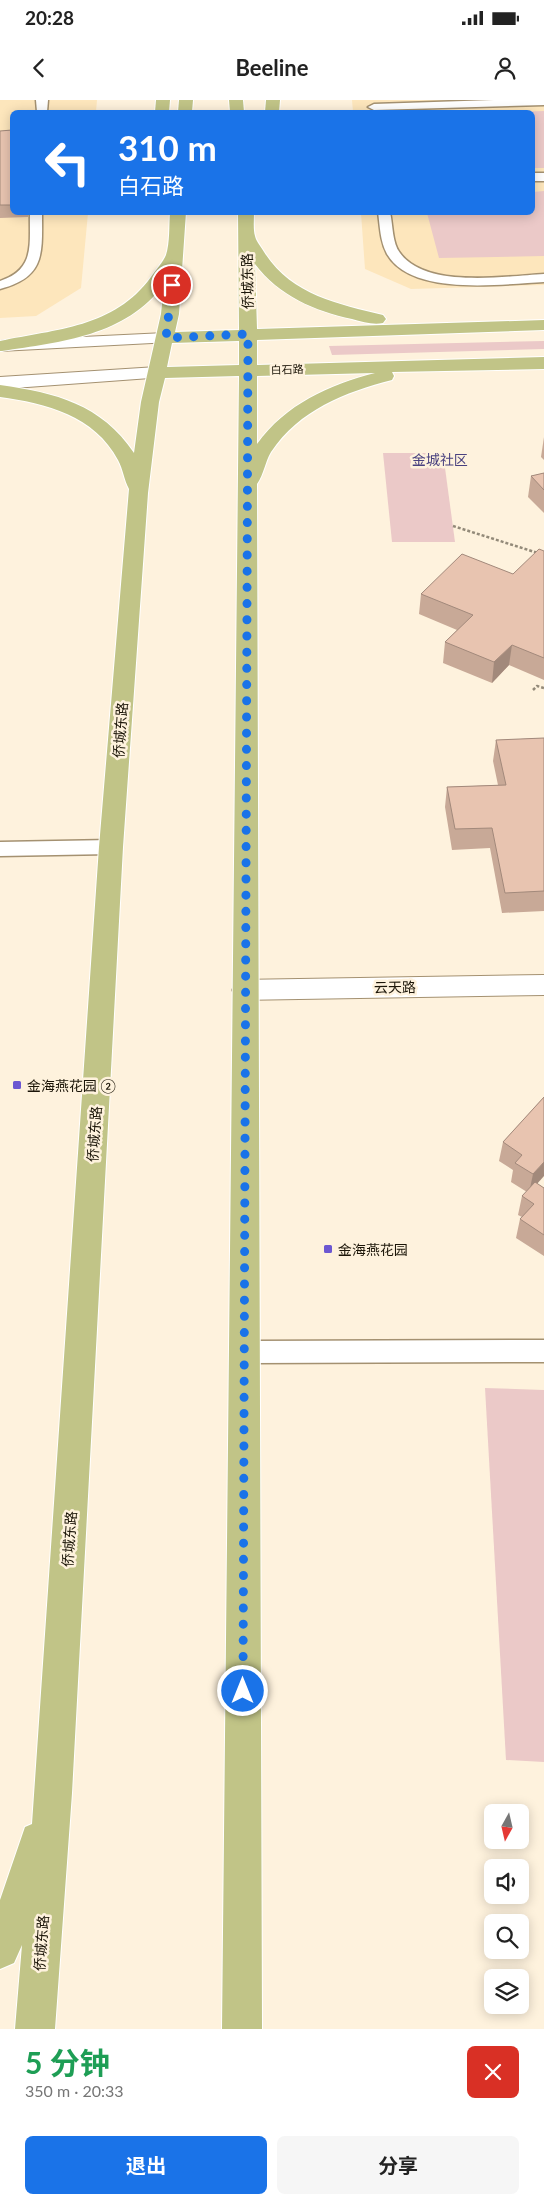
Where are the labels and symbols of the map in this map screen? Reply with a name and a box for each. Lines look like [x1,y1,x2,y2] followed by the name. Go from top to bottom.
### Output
[238,253,256,309] street label: 侨城东路
[151,264,193,306] pin
[270,362,304,376] street label: 白石路
[412,451,468,468] district label: 金城社区
[110,701,130,759] street label: 侨城东路
[374,978,416,996] street label: 云天路
[27,1077,116,1094] place label: 金海燕花园 ②
[11,1079,23,1091] marker: 金海燕花园 ②
[84,1105,104,1163] street label: 侨城东路
[338,1241,408,1258] place label: 金海燕花园
[322,1243,334,1255] marker: 金海燕花园
[59,1510,79,1568] street label: 侨城东路
[216,1664,268,1716] position arrow
[484,1804,529,1849] north arrow
[31,1914,51,1972] street label: 侨城东路

